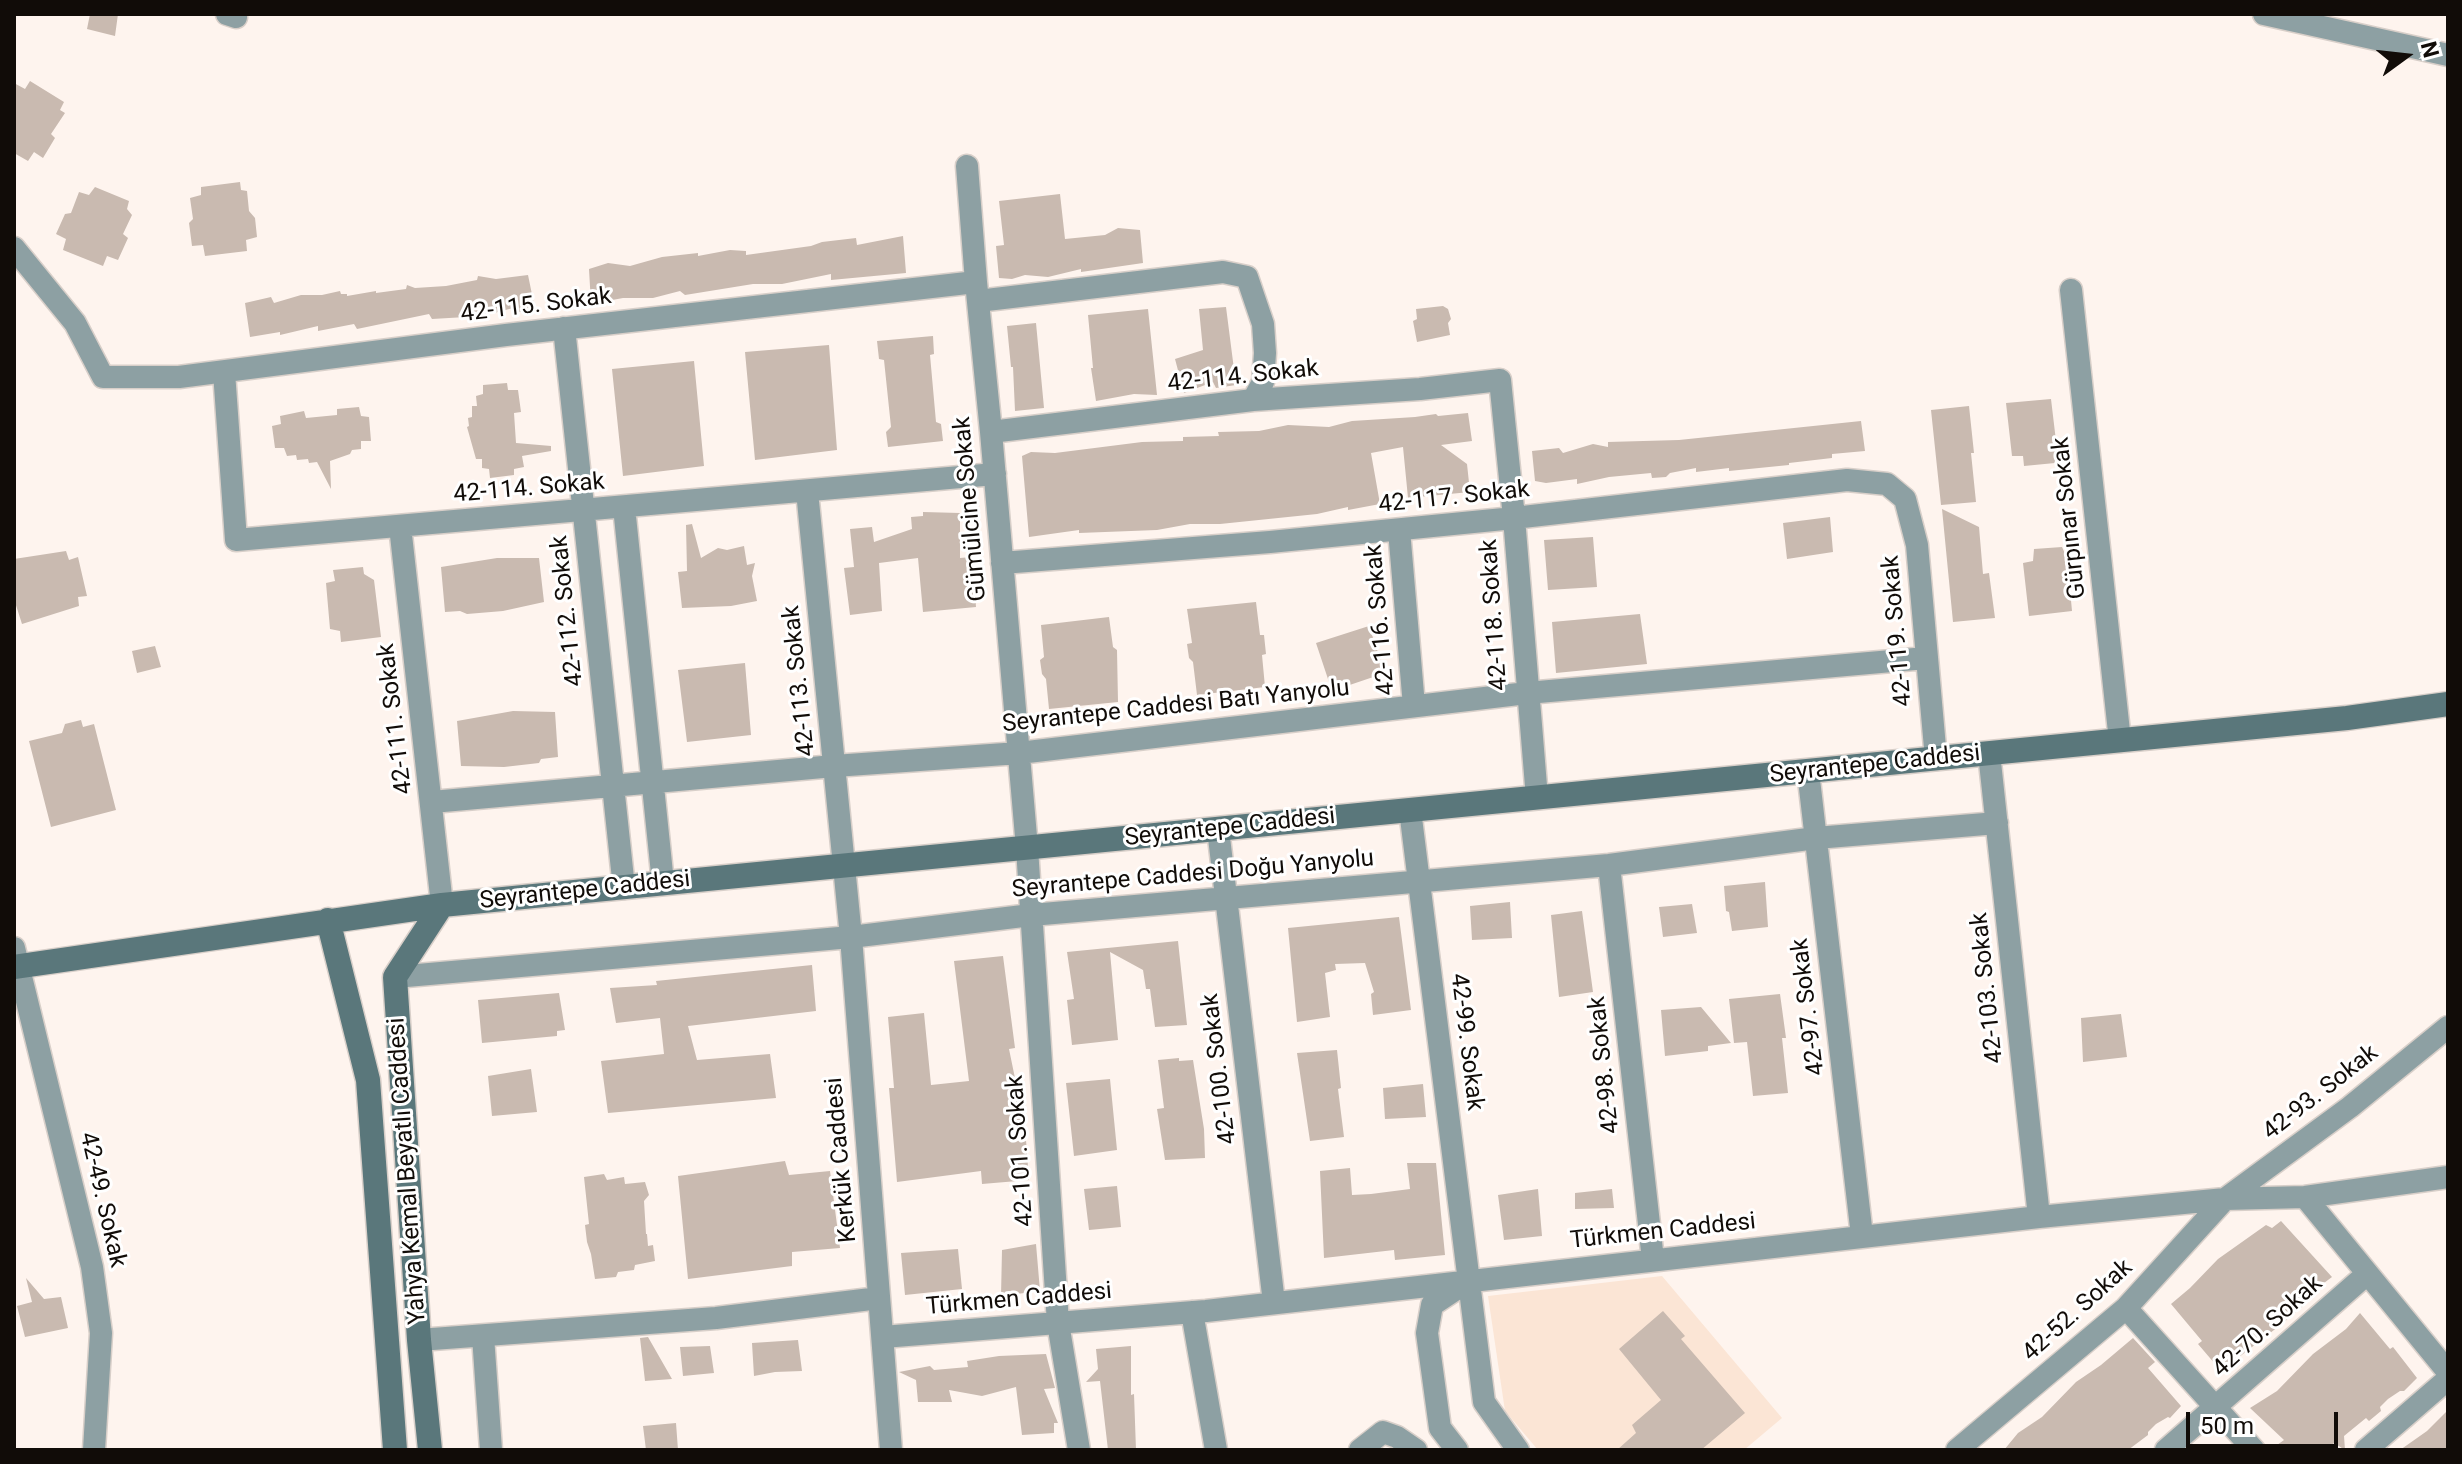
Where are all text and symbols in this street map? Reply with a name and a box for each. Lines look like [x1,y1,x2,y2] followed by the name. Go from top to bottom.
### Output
[2366,16,2446,96] north arrow
[2416,39,2444,60] text: N
[459,282,613,330] street label: 42-115. Sokak
[1166,355,1320,399] street label: 42-114. Sokak
[949,415,993,603] street label: Gümülcine Sokak
[2047,436,2093,600] street label: Gürpınar Sokak
[452,468,606,510] street label: 42-114. Sokak
[1377,476,1531,520] street label: 42-117. Sokak
[546,534,590,688] street label: 42-112. Sokak
[1475,538,1515,692] street label: 42-118. Sokak
[1360,543,1402,697] street label: 42-116. Sokak
[1877,554,1919,708] street label: 42-119. Sokak
[778,604,822,758] street label: 42-113. Sokak
[372,642,420,796] street label: 42-111. Sokak
[1001,674,1351,740] street label: Seyrantepe Caddesi Batı Yanyolu
[1768,740,1982,790] street label: Seyrantepe Caddesi
[1123,803,1337,853] street label: Seyrantepe Caddesi
[1011,845,1375,905] street label: Seyrantepe Caddesi Doğu Yanyolu
[478,866,692,916] street label: Seyrantepe Caddesi
[1966,911,2010,1065] street label: 42-103. Sokak
[1786,937,1832,1077] street label: 42-97. Sokak
[1443,972,1489,1112] street label: 42-99. Sokak
[1196,992,1244,1146] street label: 42-100. Sokak
[1583,995,1627,1135] street label: 42-98. Sokak
[383,1017,433,1325] street label: Yahya Kemal Beyatlı Caddesi
[2258,1039,2384,1147] street label: 42-93. Sokak
[1001,1074,1041,1228] street label: 42-101. Sokak
[820,1076,864,1244] street label: Kerkük Caddesi
[72,1129,132,1271] street label: 42-49. Sokak
[1569,1208,1757,1256] street label: Türkmen Caddesi
[2017,1254,2139,1368] street label: 42-52. Sokak
[2207,1270,2329,1384] street label: 42-70. Sokak
[925,1278,1113,1322] street label: Türkmen Caddesi
[2190,1396,2342,1446] scale bar
[2200,1412,2254,1440] text: 50 m

